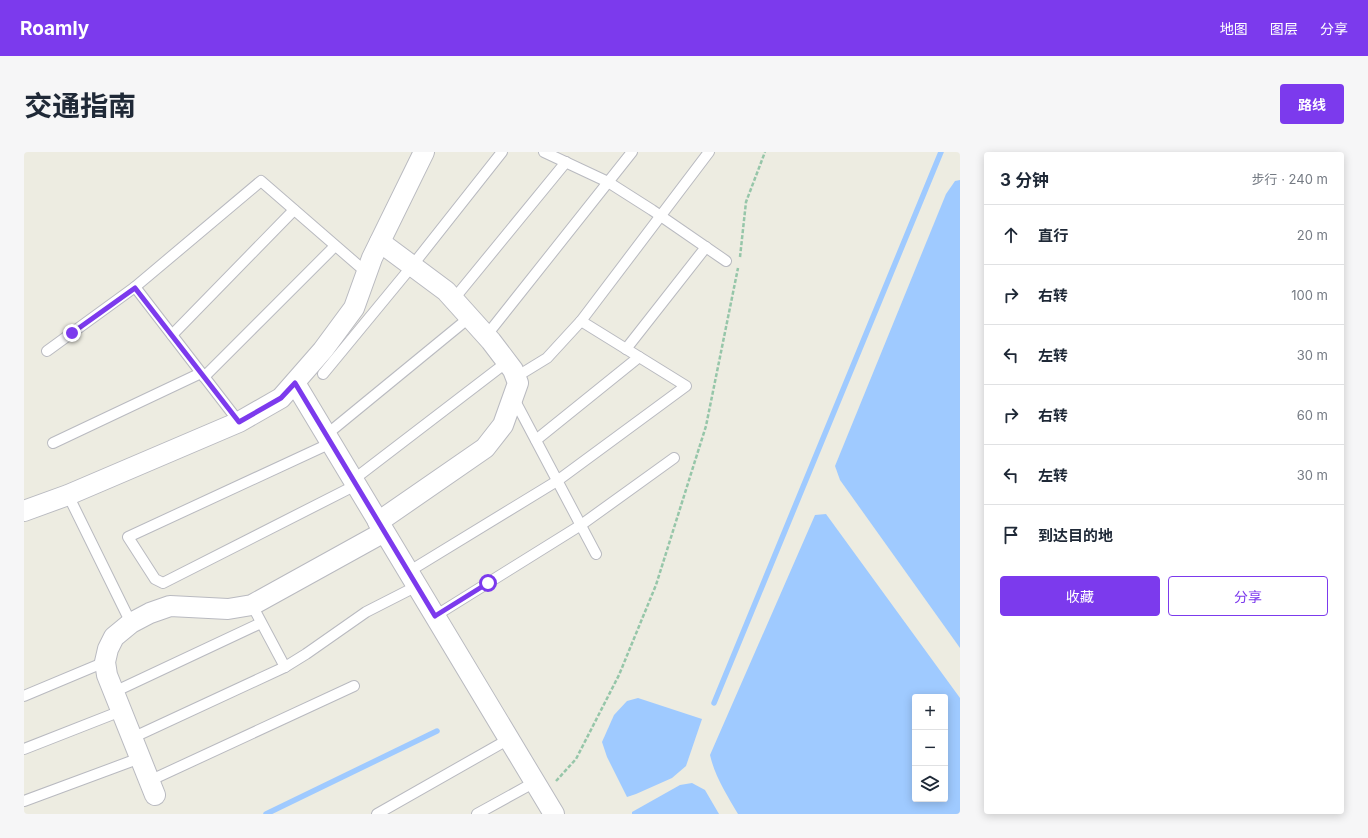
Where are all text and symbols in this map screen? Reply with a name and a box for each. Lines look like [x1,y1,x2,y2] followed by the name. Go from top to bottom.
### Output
[20,17,89,40] text: Roamly
[1220,20,1248,37] text: 地图
[1270,20,1298,37] text: 图层
[1320,20,1348,37] text: 分享
[1280,84,1344,124] button: 路线
[24,89,136,123] text: 交通指南
[1000,170,1049,190] text: 3 分钟
[1252,171,1328,187] text: 步行 · 240 m
[1000,224,1022,246] icon: ahead
[1038,226,1068,245] text: 直行
[1297,227,1328,243] text: 20 m
[1000,284,1022,306] icon: right
[1038,286,1068,305] text: 右转
[1291,287,1328,303] text: 100 m
[63,324,81,342] route end
[1000,344,1022,366] icon: left
[1038,346,1068,365] text: 左转
[1297,347,1328,363] text: 30 m
[1000,404,1022,426] icon: right
[1038,406,1068,425] text: 右转
[1297,407,1328,423] text: 60 m
[1000,464,1022,486] icon: left
[1038,466,1068,485] text: 左转
[1297,467,1328,483] text: 30 m
[1000,524,1022,546] icon: arrive
[1038,526,1113,545] text: 到达目的地
[479,574,497,592] route start
[1000,576,1160,616] button: 收藏
[1168,576,1328,616] button: 分享
[912,694,948,802] map controls
[912,694,948,730] button: +
[912,730,948,766] button: −
[912,766,948,802] button: layers

